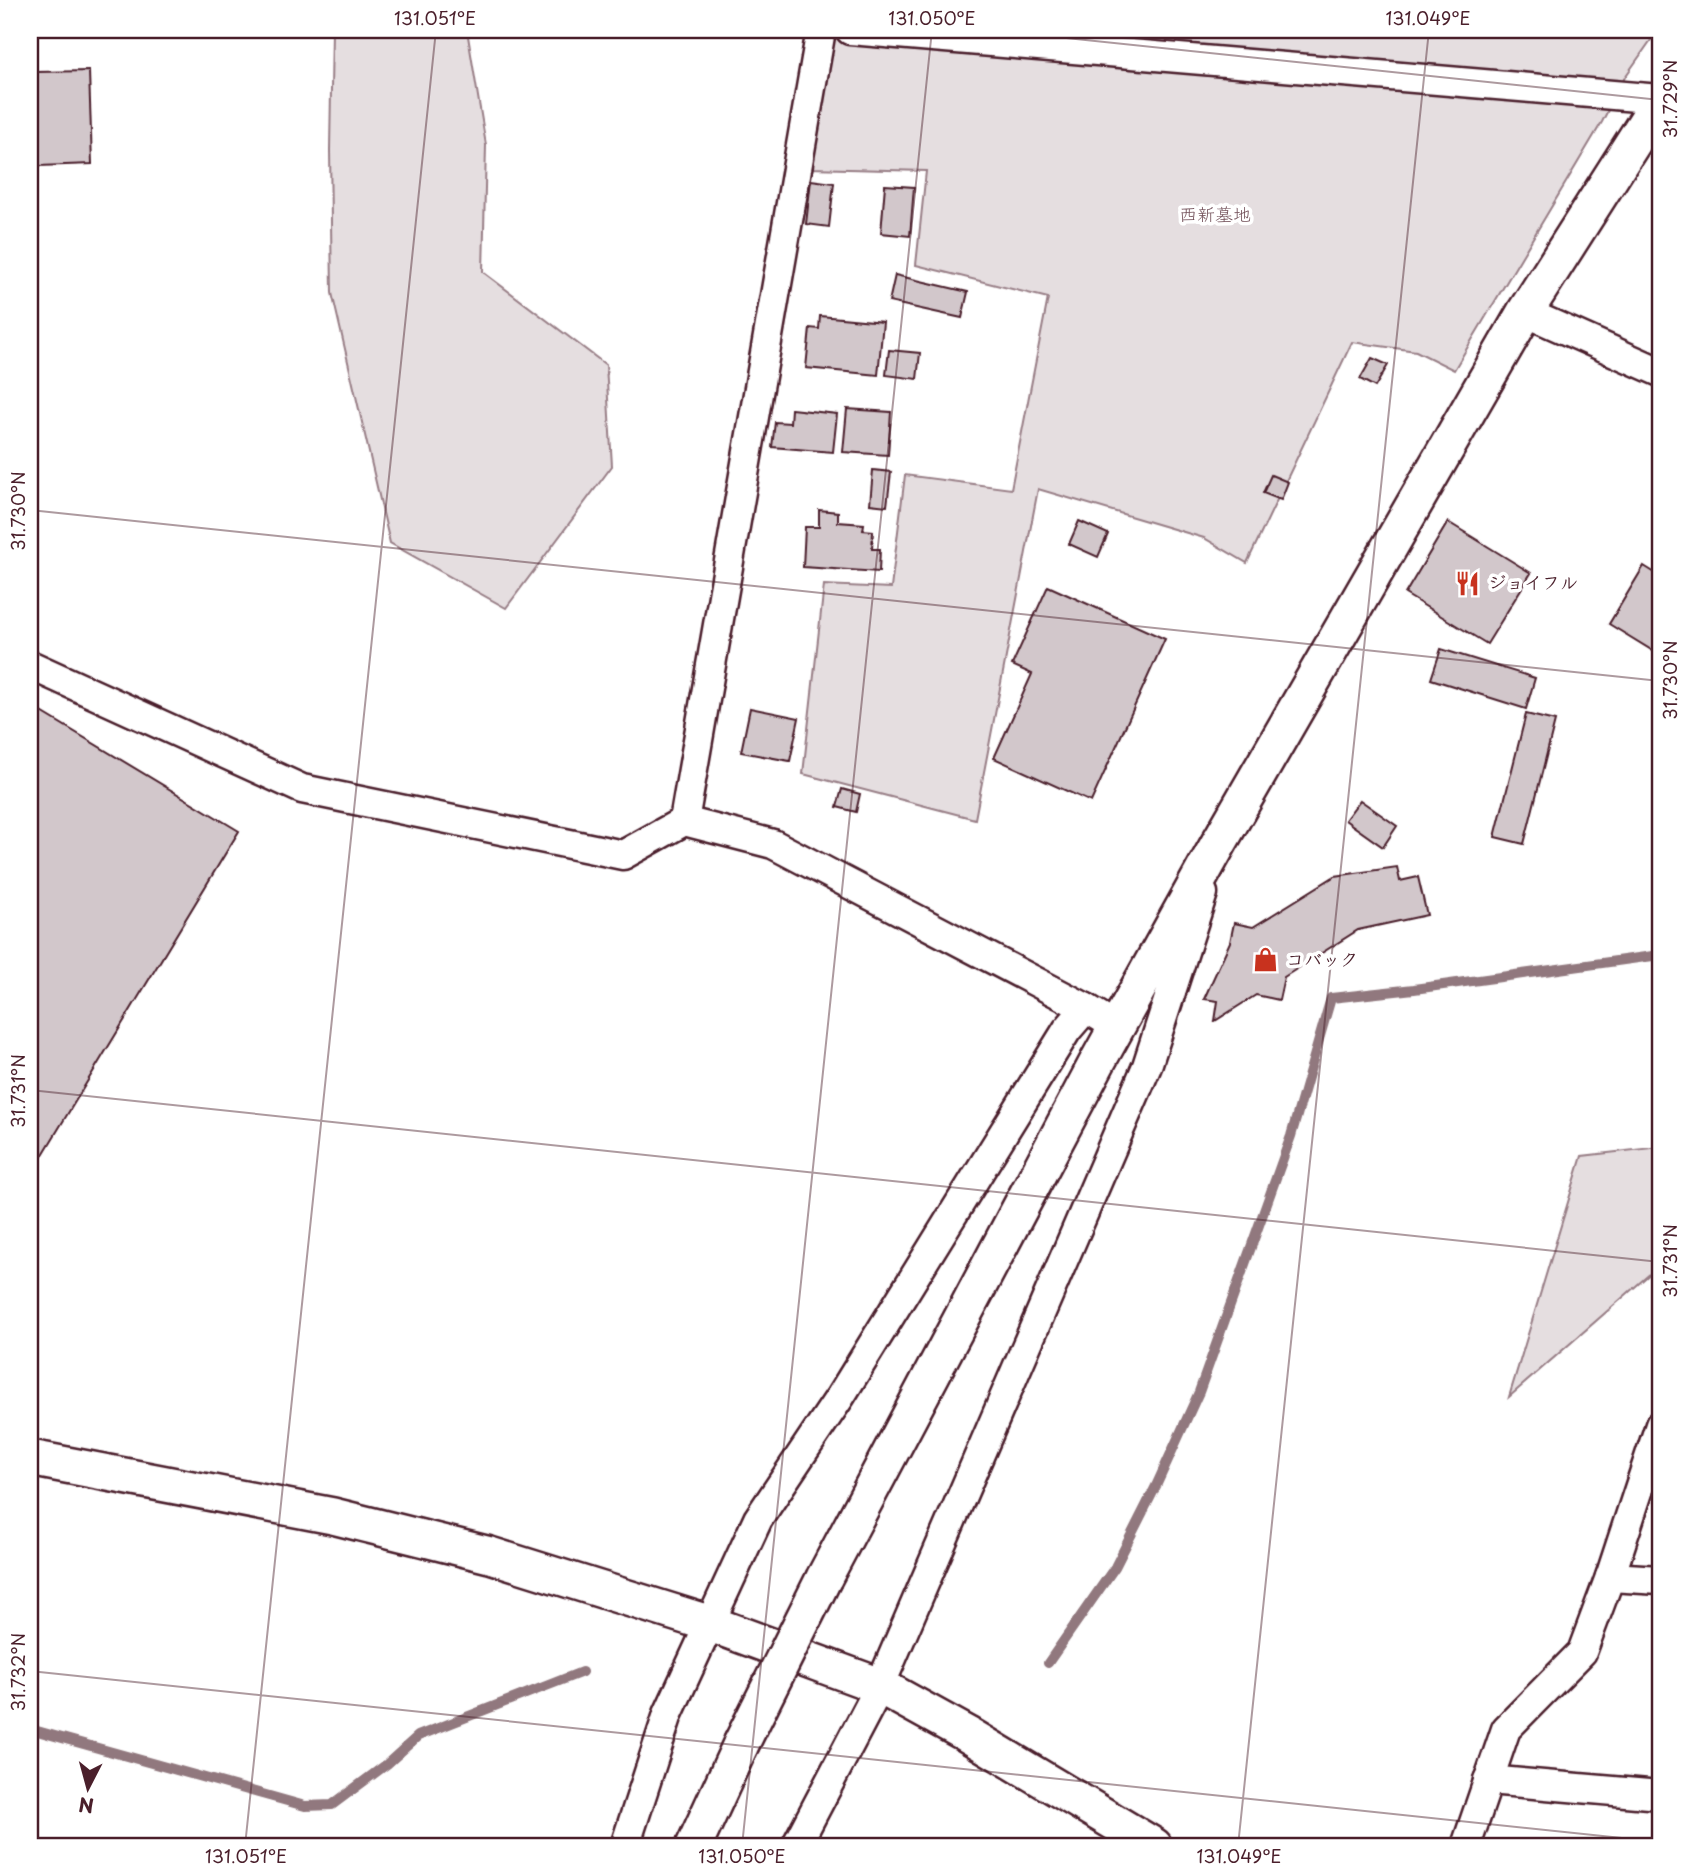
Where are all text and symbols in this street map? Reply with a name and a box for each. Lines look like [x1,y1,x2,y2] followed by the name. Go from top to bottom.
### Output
[394,4,476,31] text: 131.051°E
[888,4,976,31] text: 131.050°E
[1385,4,1471,31] text: 131.049°E
[1656,59,1683,139] text: 31.729°N
[1179,200,1251,227] park label: 西新墓地
[4,471,31,551] text: 31.730°N
[1488,568,1578,595] place label: ジョイフル
[1454,569,1482,597] restaurant icon: ジョイフル
[1656,640,1683,720] text: 31.730°N
[1286,945,1358,972] place label: コバック
[1252,946,1280,974] shop icon: コバック
[4,1054,31,1128] text: 31.731°N
[1656,1224,1683,1298] text: 31.731°N
[4,1633,31,1711] text: 31.732°N
[52,1754,122,1824] north arrow
[77,1791,95,1821] text: N
[205,1842,287,1869] text: 131.051°E
[698,1842,786,1869] text: 131.050°E
[1196,1842,1282,1869] text: 131.049°E

